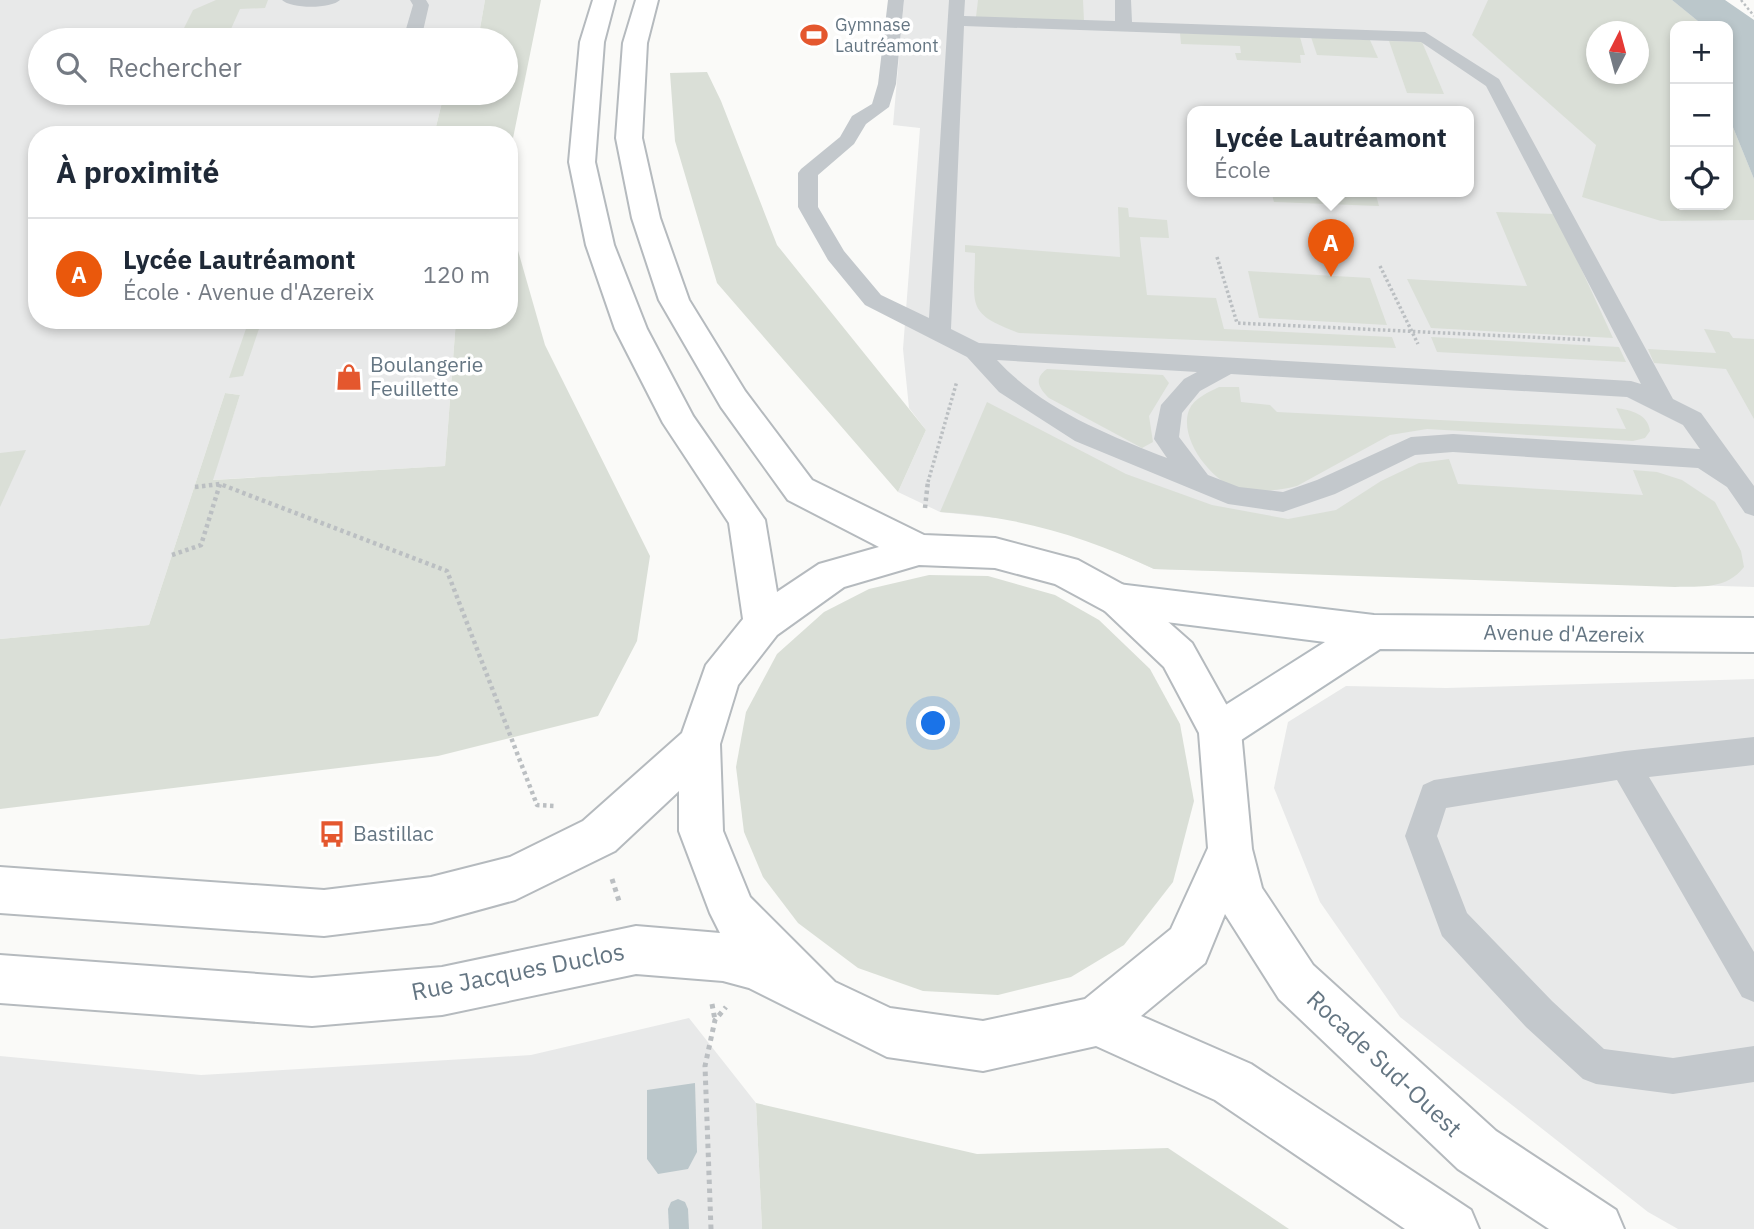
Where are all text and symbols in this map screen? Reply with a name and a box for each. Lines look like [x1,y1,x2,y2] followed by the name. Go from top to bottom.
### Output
[835,13,939,57] place label: Gymnase Lautréamont
[799,20,829,50] sports icon: Gymnase Lautréamont
[1586,21,1649,84] north arrow
[1670,21,1733,210] map controls
[1670,21,1733,84] button: +
[28,28,518,105] search box
[52,48,90,86] icon: search
[108,50,242,84] text: Rechercher
[1670,84,1733,147] button: −
[1187,106,1474,197] popup
[1214,120,1447,154] text: Lycée Lautréamont
[1670,147,1733,210] button: locate
[56,152,219,191] text: À proximité
[1214,154,1271,184] text: École
[1308,219,1354,277] pin: A
[123,242,356,276] text: Lycée Lautréamont
[71,259,87,289] text: A
[423,259,490,289] text: 120 m
[123,276,374,306] text: École · Avenue d'Azereix
[370,350,483,402] place label: Boulangerie Feuillette
[334,362,364,392] shop icon: Boulangerie Feuillette
[1483,618,1645,648] street label: Avenue d'Azereix
[916,706,950,740] your location
[317,819,347,849] bus stop icon: Bastillac
[353,819,434,847] place label: Bastillac
[409,935,627,1007] street label: Rue Jacques Duclos
[1300,983,1469,1144] street label: Rocade Sud-Ouest

